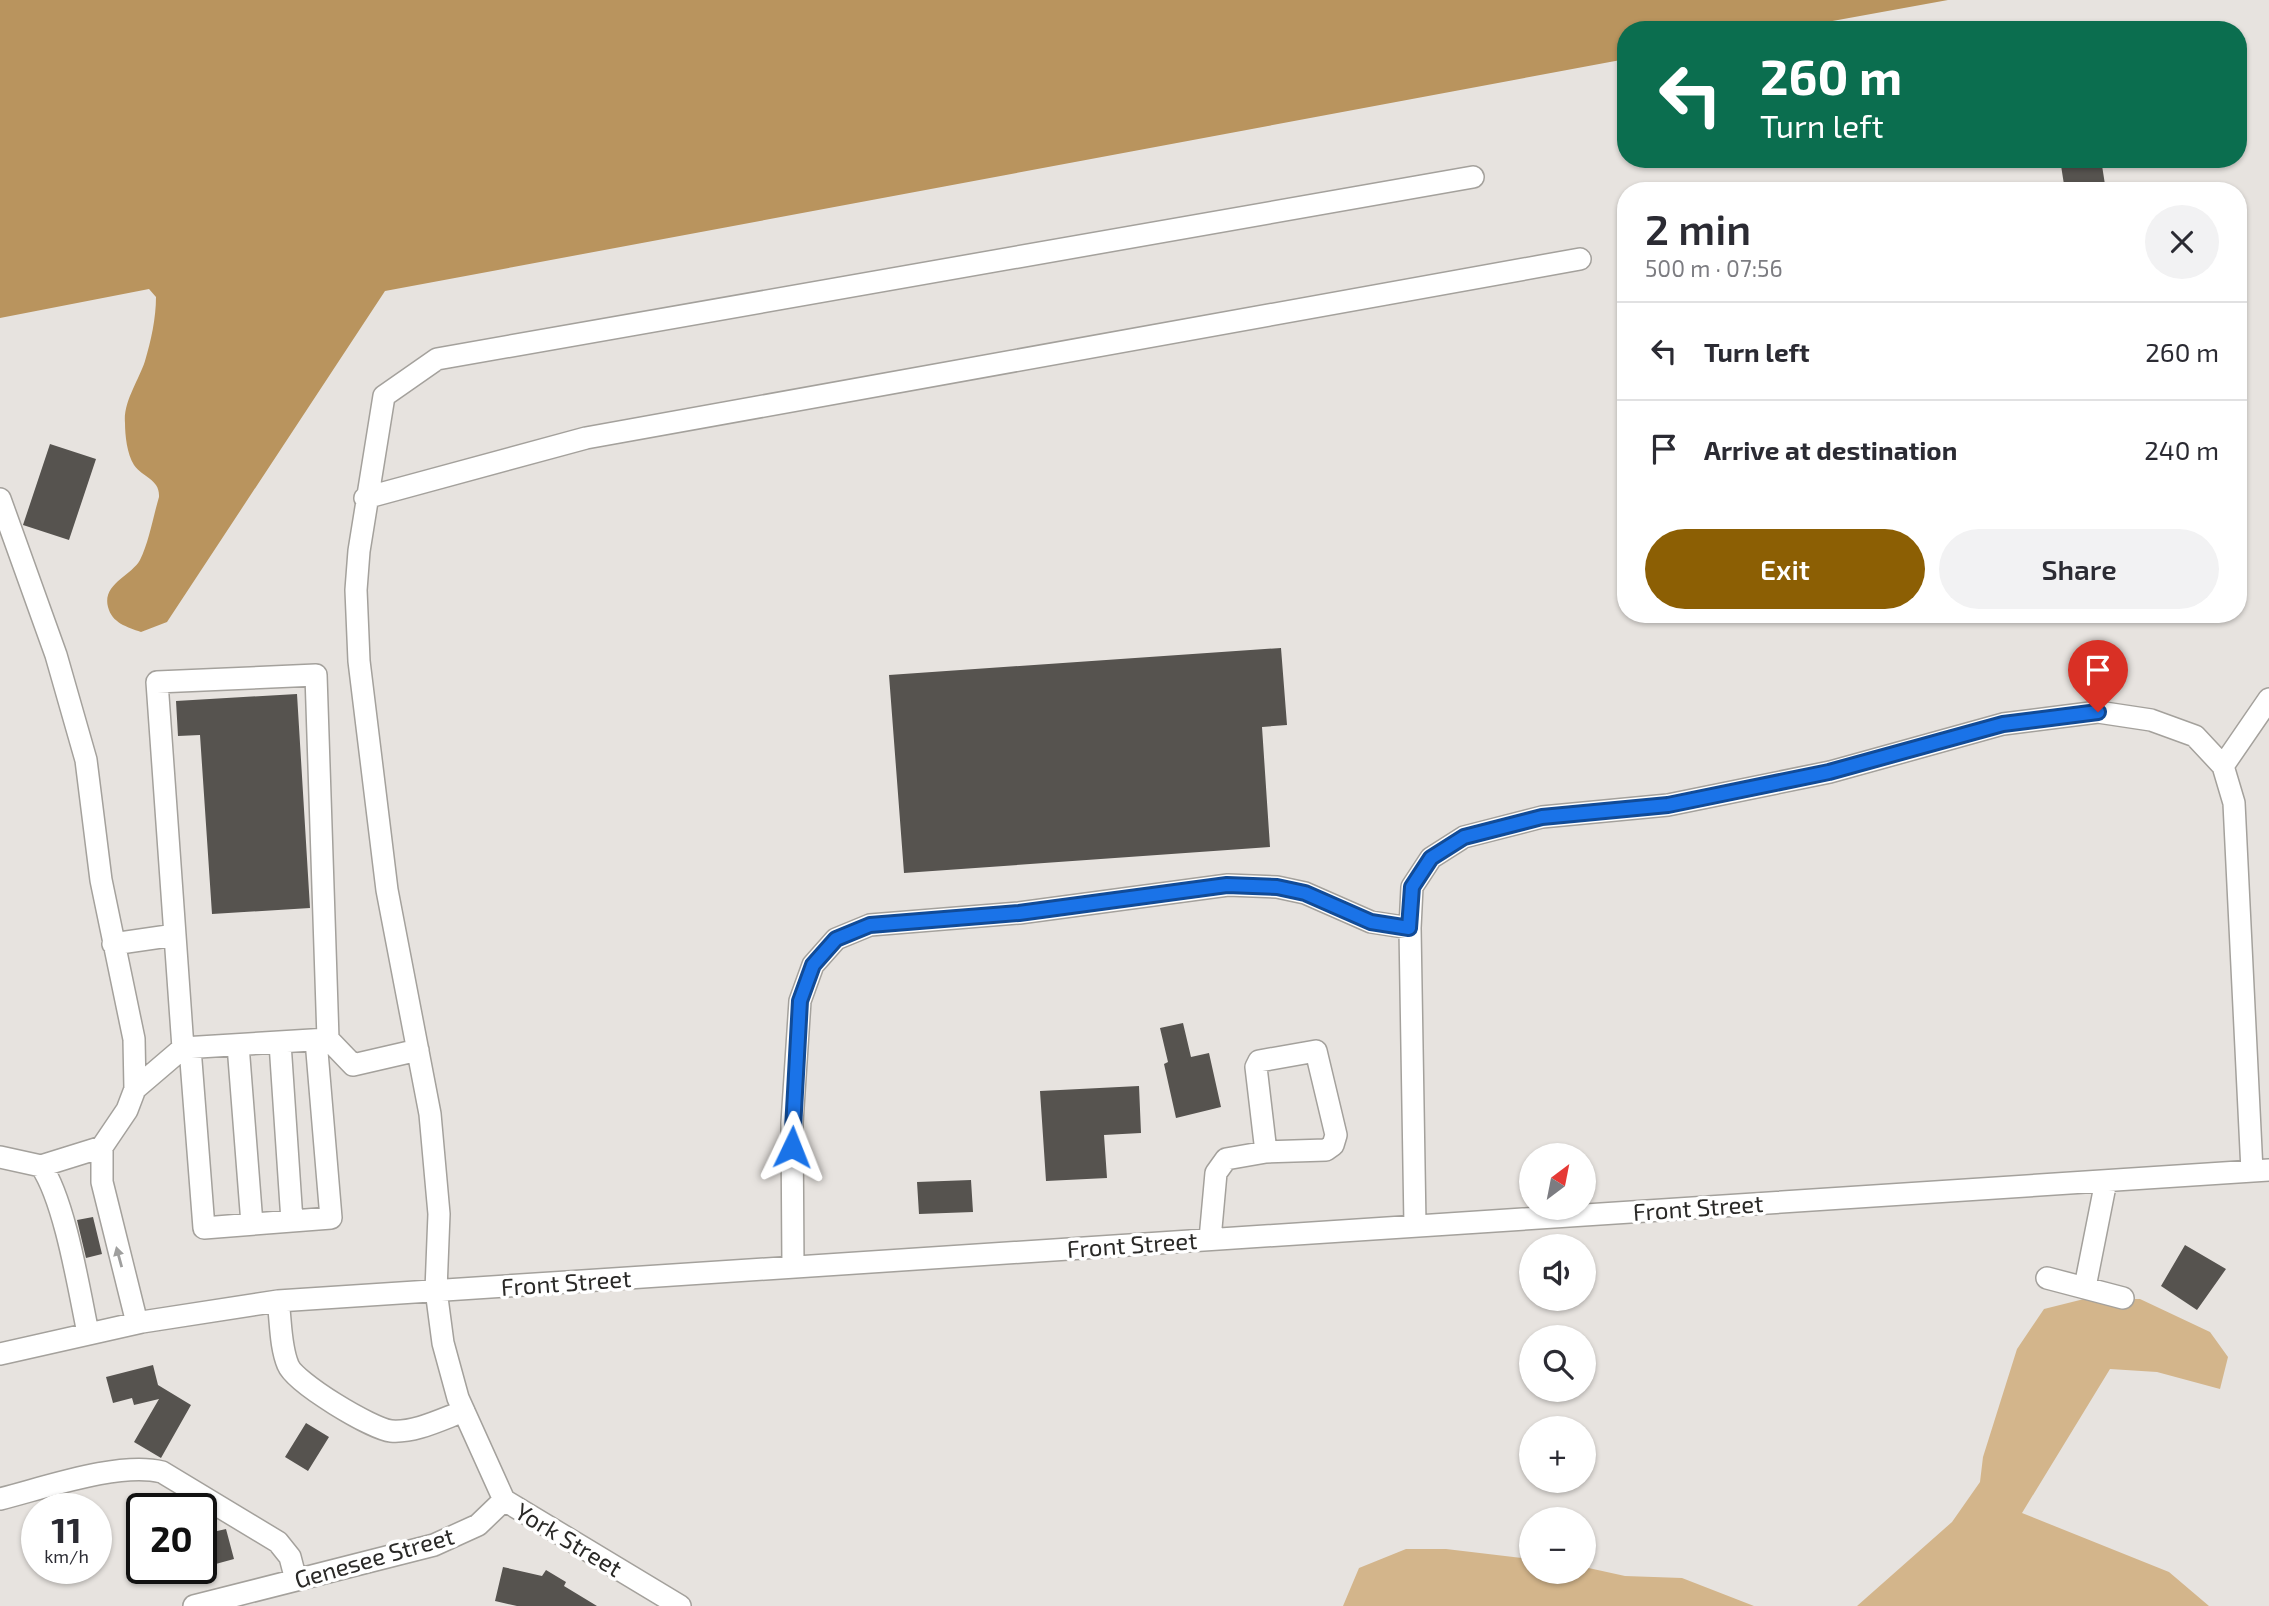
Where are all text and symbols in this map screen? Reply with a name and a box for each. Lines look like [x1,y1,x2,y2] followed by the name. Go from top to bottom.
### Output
[1760,46,1902,105] text: 260 m
[1645,49,1736,140] icon: left
[1760,106,1884,144] text: Turn left
[1645,203,1751,253] text: 2 min
[2145,205,2219,279] button: close
[1645,254,1783,282] text: 500 m · 07:56
[1645,332,1683,370] icon: left
[1704,336,1810,367] text: Turn left
[2145,336,2219,367] text: 260 m
[1645,430,1683,468] icon: arrive
[1704,434,1957,465] text: Arrive at destination
[2144,434,2219,465] text: 240 m
[1645,529,1925,609] button: Exit
[1939,529,2219,609] button: Share
[2068,640,2128,712] pin
[2079,651,2117,689] icon: arrive
[755,1110,829,1184] position arrow
[1519,1143,1596,1220] north arrow
[1519,1143,1596,1584] map controls
[1632,1188,1764,1226] street label: Front Street
[1066,1225,1198,1263] street label: Front Street
[1519,1234,1596,1311] button: sound
[113,1246,124,1268] one-way arrow
[500,1263,632,1301] street label: Front Street
[1519,1325,1596,1402] button: search
[1519,1416,1596,1493] button: +
[126,1493,217,1584] speed limit sign: 20
[510,1496,628,1582] street label: York Street
[1519,1507,1596,1584] button: −
[51,1508,82,1550] text: 11
[291,1520,457,1594] street label: Genesee Street
[44,1545,89,1567] text: km/h

